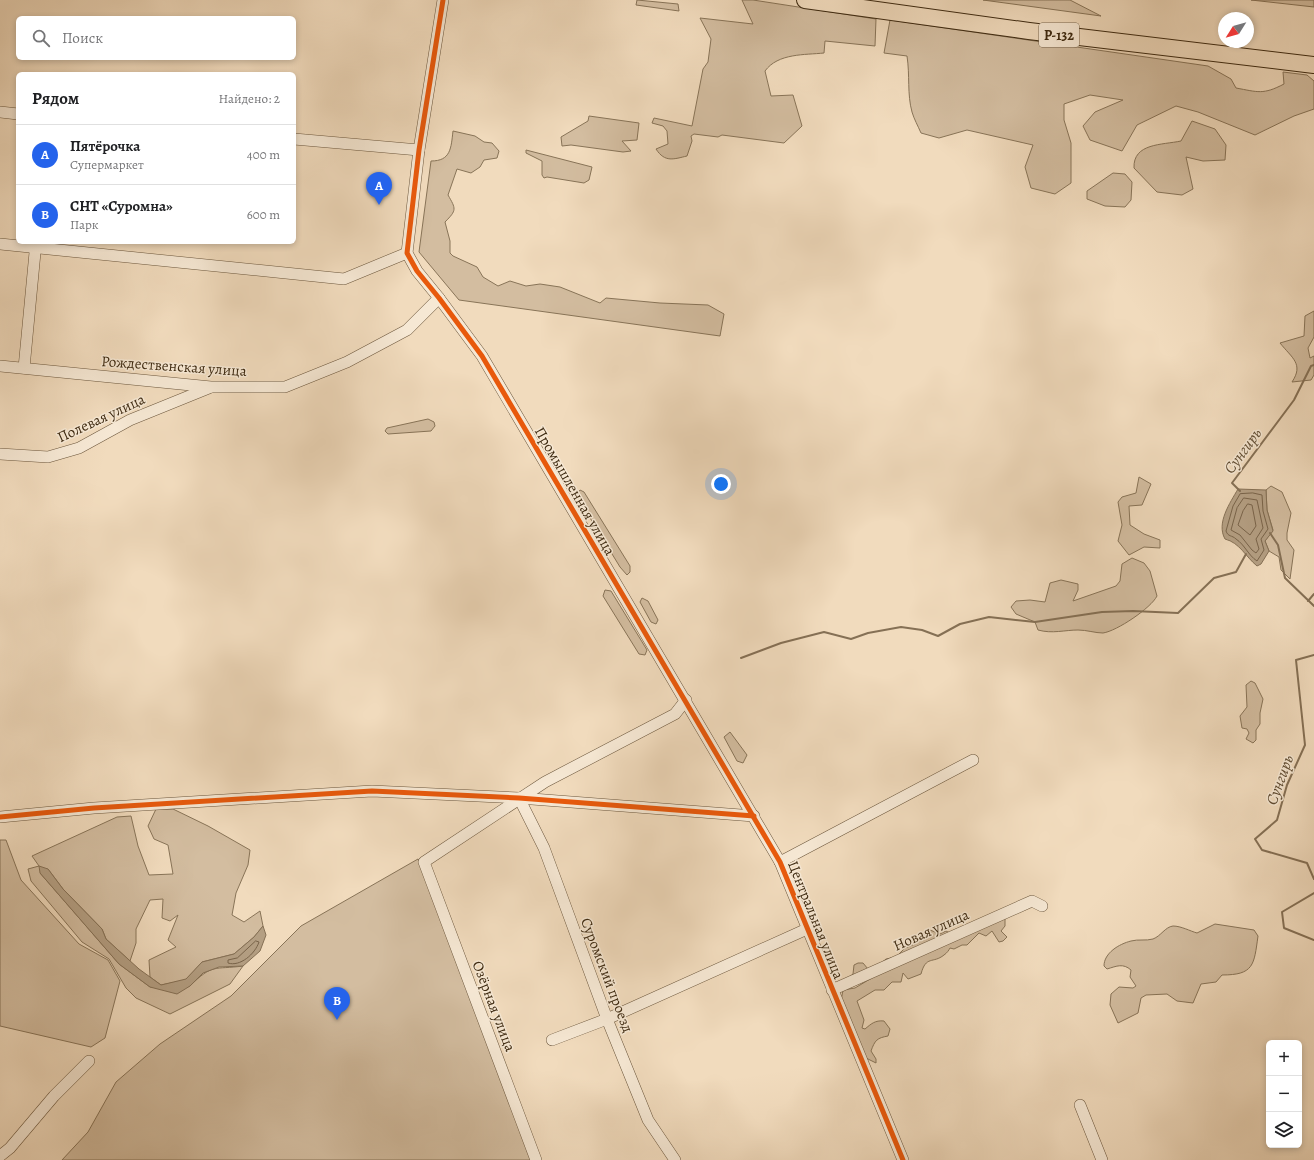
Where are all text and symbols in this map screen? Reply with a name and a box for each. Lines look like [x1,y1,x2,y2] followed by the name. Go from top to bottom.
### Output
[1218,12,1254,48] north arrow
[16,16,296,60] search box
[1039,23,1079,47] road number: Р-132
[30,27,52,49] icon: search
[62,28,103,48] text: Поиск
[32,87,79,110] text: Рядом
[219,90,280,107] text: Найдено: 2
[70,136,140,156] text: Пятёрочка
[41,146,49,163] text: A
[247,146,280,163] text: 400 m
[70,156,144,173] text: Супермаркет
[366,172,392,205] pin: A
[70,196,173,216] text: СНТ «Суромна»
[41,206,49,223] text: B
[247,206,280,223] text: 600 m
[70,216,99,233] text: Парк
[101,351,247,381] street label: Рождественская улица
[54,389,148,447] street label: Полевая улица
[530,423,620,559] street label: Промышленная улица
[1219,423,1267,478] water label: Сунгирь
[711,474,731,494] your location
[1261,752,1299,808] water label: Сунгирь
[783,858,849,982] street label: Центральная улица
[890,904,972,956] street label: Новая улица
[576,915,638,1035] street label: Суромский проезд
[468,958,521,1054] street label: Озёрная улица
[324,987,350,1020] pin: B
[1266,1040,1302,1148] map controls
[1266,1040,1302,1076] button: +
[1266,1076,1302,1112] button: −
[1266,1112,1302,1148] button: layers

